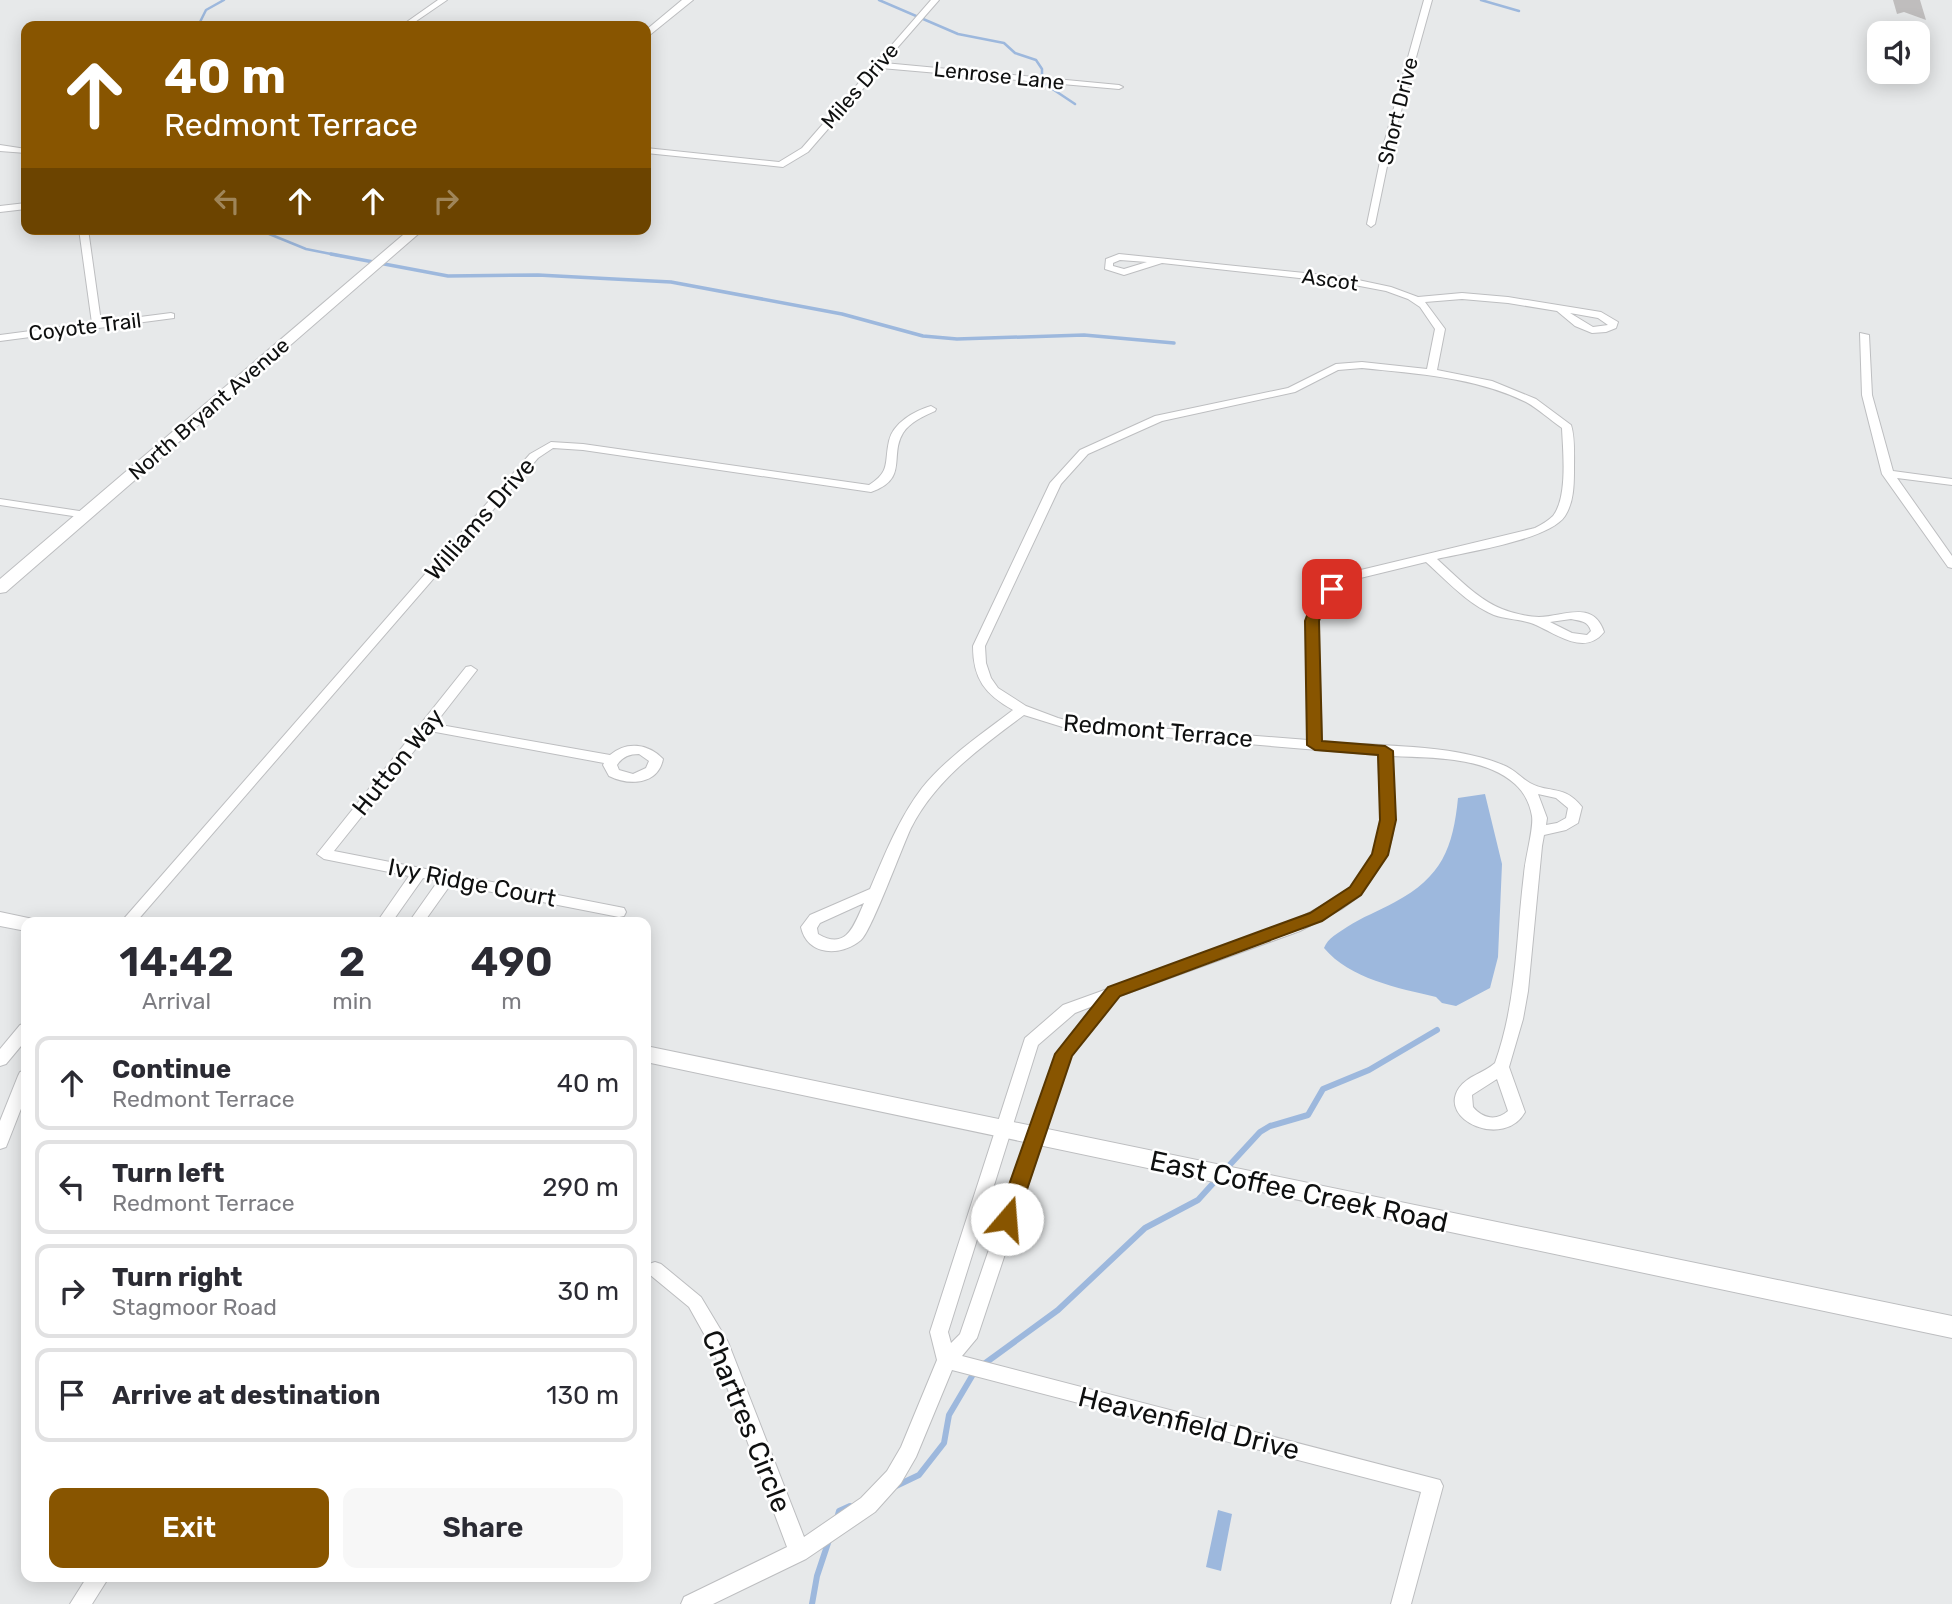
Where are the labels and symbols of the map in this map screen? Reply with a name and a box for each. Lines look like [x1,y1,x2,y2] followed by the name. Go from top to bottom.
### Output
[816,38,904,134] street label: Miles Drive
[1372,55,1423,167] street label: Short Drive
[932,56,1066,95] street label: Lenrose Lane
[1300,263,1360,296] street label: Ascot
[27,307,143,346] street label: Coyote Trail
[123,332,294,485] street label: North Bryant Avenue
[419,452,541,586] street label: Williams Drive
[1302,559,1362,619] pin
[347,703,449,821] street label: Hutton Way
[1062,709,1254,753] street label: Redmont Terrace
[386,853,558,913] street label: Ivy Ridge Court
[1147,1144,1451,1239] street label: East Coffee Creek Road
[970,1182,1044,1256] position arrow
[695,1325,798,1517] street label: Chartres Circle
[1075,1380,1303,1467] street label: Heavenfield Drive

